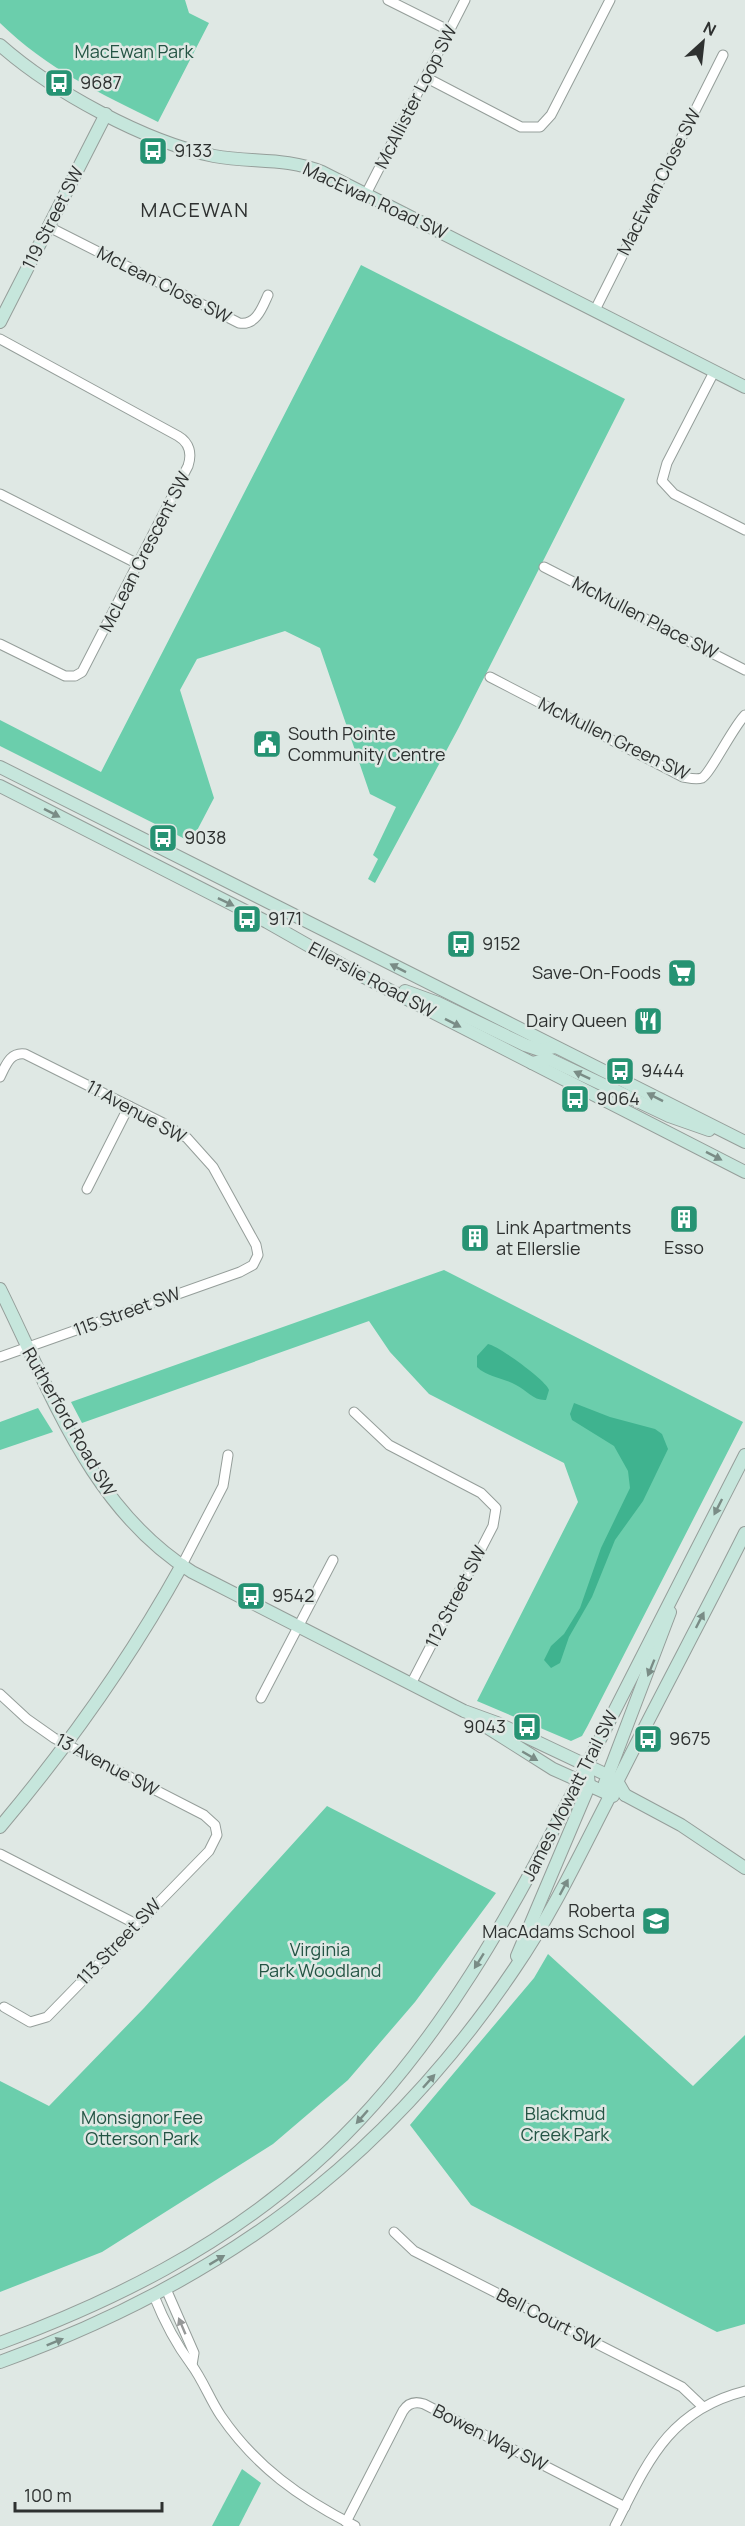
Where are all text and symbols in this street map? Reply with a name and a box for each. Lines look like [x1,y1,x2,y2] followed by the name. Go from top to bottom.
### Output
[673,12,733,72] north arrow
[700,16,720,41] text: N
[368,20,462,173] street label: McAllister Loop SW
[75,39,194,63] park label: MacEwan Park
[43,67,75,99] bus stop icon: 9687
[80,70,122,94] place label: 9687
[611,104,706,259] street label: MacEwan Close SW
[137,135,169,167] bus stop icon: 9133
[174,138,212,162] place label: 9133
[299,156,452,244] street label: MacEwan Road SW
[16,162,88,273] street label: 119 Street SW
[141,196,249,223] district label: MACEWAN
[93,240,236,328] street label: McLean Close SW
[93,467,195,636] street label: McLean Crescent SW
[569,570,722,664] street label: McMullen Place SW
[535,691,694,785] street label: McMullen Green SW
[288,721,446,766] place label: South Pointe Community Centre
[251,728,283,760] public building icon: South Pointe Community Centre
[44,808,61,818] one-way arrow
[147,822,179,854] bus stop icon: 9038
[184,825,227,849] place label: 9038
[217,897,234,906] one-way arrow
[231,903,263,935] bus stop icon: 9171
[268,906,302,930] place label: 9171
[445,928,477,960] bus stop icon: 9152
[482,931,520,955] place label: 9152
[305,935,441,1023] street label: Ellerslie Road SW
[666,957,698,989] supermarket icon: Save-On-Foods
[532,960,661,984] place label: Save-On-Foods
[389,963,406,973] one-way arrow
[632,1005,664,1037] restaurant icon: Dairy Queen
[526,1008,627,1032] place label: Dairy Queen
[445,1018,462,1028] one-way arrow
[604,1055,636,1087] bus stop icon: 9444
[641,1058,684,1082] place label: 9444
[574,1071,591,1080] one-way arrow
[82,1074,191,1148] street label: 11 Avenue SW
[559,1083,591,1115] bus stop icon: 9064
[596,1086,640,1110] place label: 9064
[647,1092,664,1101] one-way arrow
[706,1151,723,1161] one-way arrow
[668,1203,700,1235] building icon: Esso
[496,1215,631,1260] place label: Link Apartments at Ellerslie
[459,1222,491,1254] building icon: Link Apartments at Ellerslie
[664,1235,704,1259] place label: Esso
[70,1281,184,1342] street label: 115 Street SW
[17,1343,122,1500] street label: Rutherford Road SW
[714,1498,724,1516] one-way arrow
[419,1541,491,1652] street label: 112 Street SW
[235,1580,267,1612] bus stop icon: 9542
[272,1583,314,1607] place label: 9542
[695,1612,705,1629] one-way arrow
[645,1659,655,1677] one-way arrow
[516,1706,623,1885] street label: James Mowatt Trail SW
[511,1711,543,1743] bus stop icon: 9043
[463,1714,506,1738] place label: 9043
[632,1723,664,1755] bus stop icon: 9675
[669,1726,711,1750] place label: 9675
[52,1727,163,1801] street label: 13 Avenue SW
[522,1750,538,1761] one-way arrow
[559,1878,569,1895] one-way arrow
[71,1893,166,1990] street label: 113 Street SW
[482,1898,635,1943] place label: Roberta MacAdams School
[640,1905,672,1937] school or university icon: Roberta MacAdams School
[259,1937,381,1982] park label: Virginia Park Woodland
[474,1953,485,1969] one-way arrow
[422,2074,435,2089] one-way arrow
[521,2101,610,2146] park label: Blackmud Creek Park
[81,2105,203,2150] park label: Monsignor Fee Otterson Park
[356,2109,369,2124] one-way arrow
[209,2255,225,2266] one-way arrow
[493,2282,604,2354] street label: Bell Court SW
[178,2318,187,2335] one-way arrow
[46,2337,64,2347] one-way arrow
[429,2398,552,2476] street label: Bowen Way SW
[15,2475,162,2513] scale bar
[24,2483,72,2507] text: 100 m

